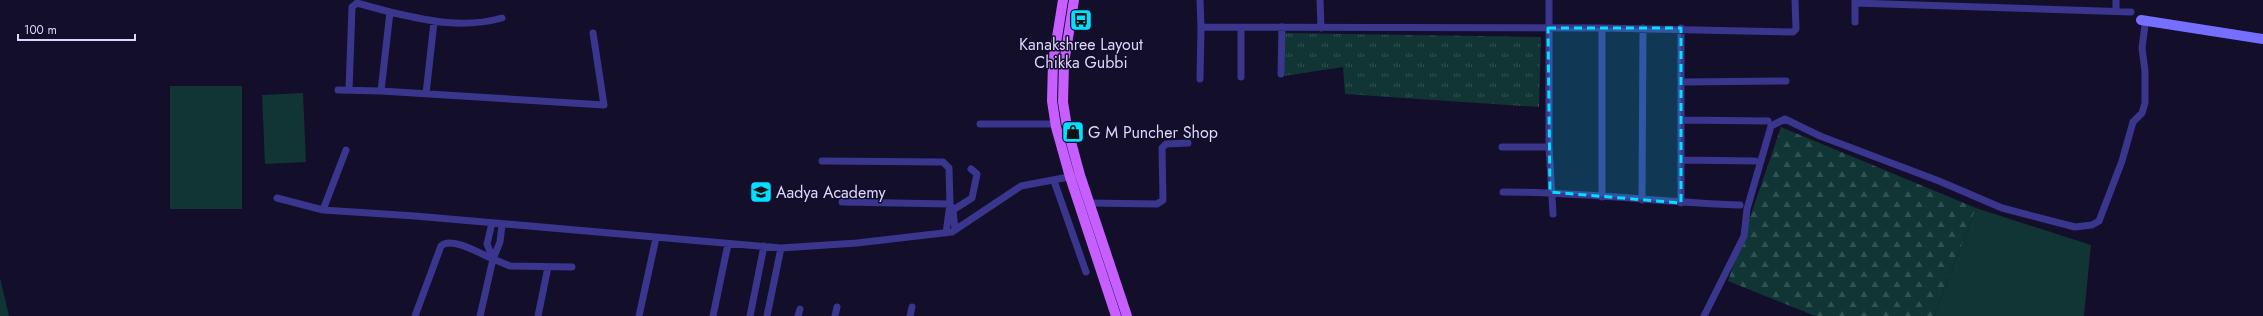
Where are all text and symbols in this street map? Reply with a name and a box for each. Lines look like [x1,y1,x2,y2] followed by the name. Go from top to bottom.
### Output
[1068,7,1094,33] bus stop icon: Kanakshree Layout Chikka Gubbi
[18,16,135,42] scale bar
[24,21,57,39] text: 100 m
[1019,33,1143,74] place label: Kanakshree Layout Chikka Gubbi
[1060,119,1086,145] shop icon: G M Puncher Shop
[1088,121,1218,144] place label: G M Puncher Shop
[748,179,774,205] school or university icon: Aadya Academy
[776,181,887,204] place label: Aadya Academy

